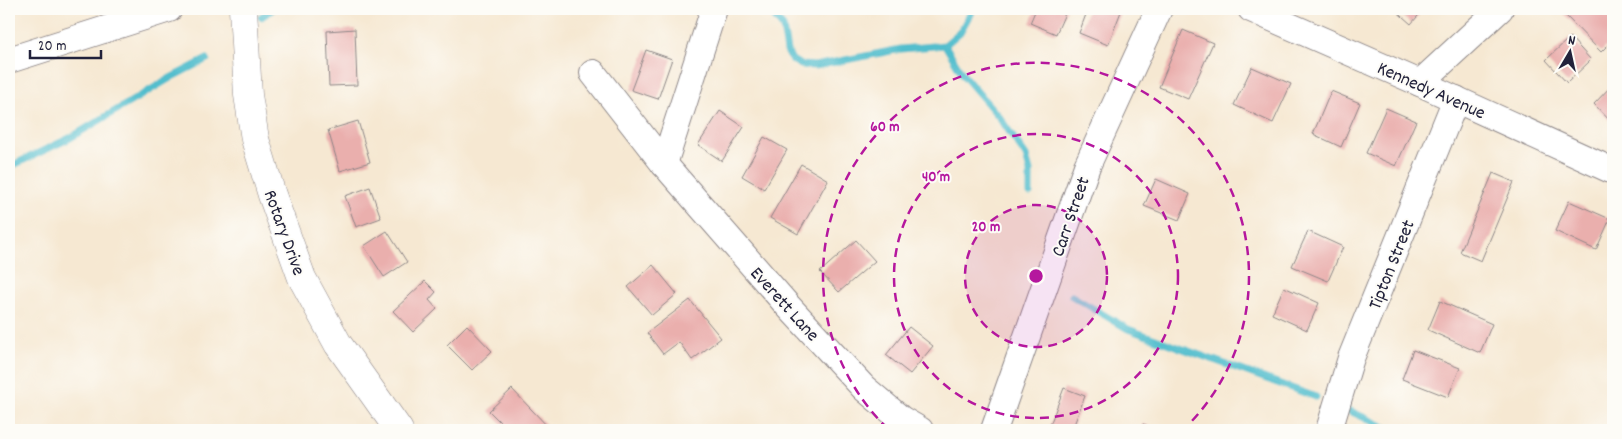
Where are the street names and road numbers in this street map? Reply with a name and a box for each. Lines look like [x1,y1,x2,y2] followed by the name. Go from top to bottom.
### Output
[1372,56,1489,128] street label: Kennedy Avenue
[1046,174,1099,261] street label: Carr Street
[255,187,311,280] street label: Rotary Drive
[1363,216,1423,314] street label: Tipton Street
[742,262,824,349] street label: Everett Lane

